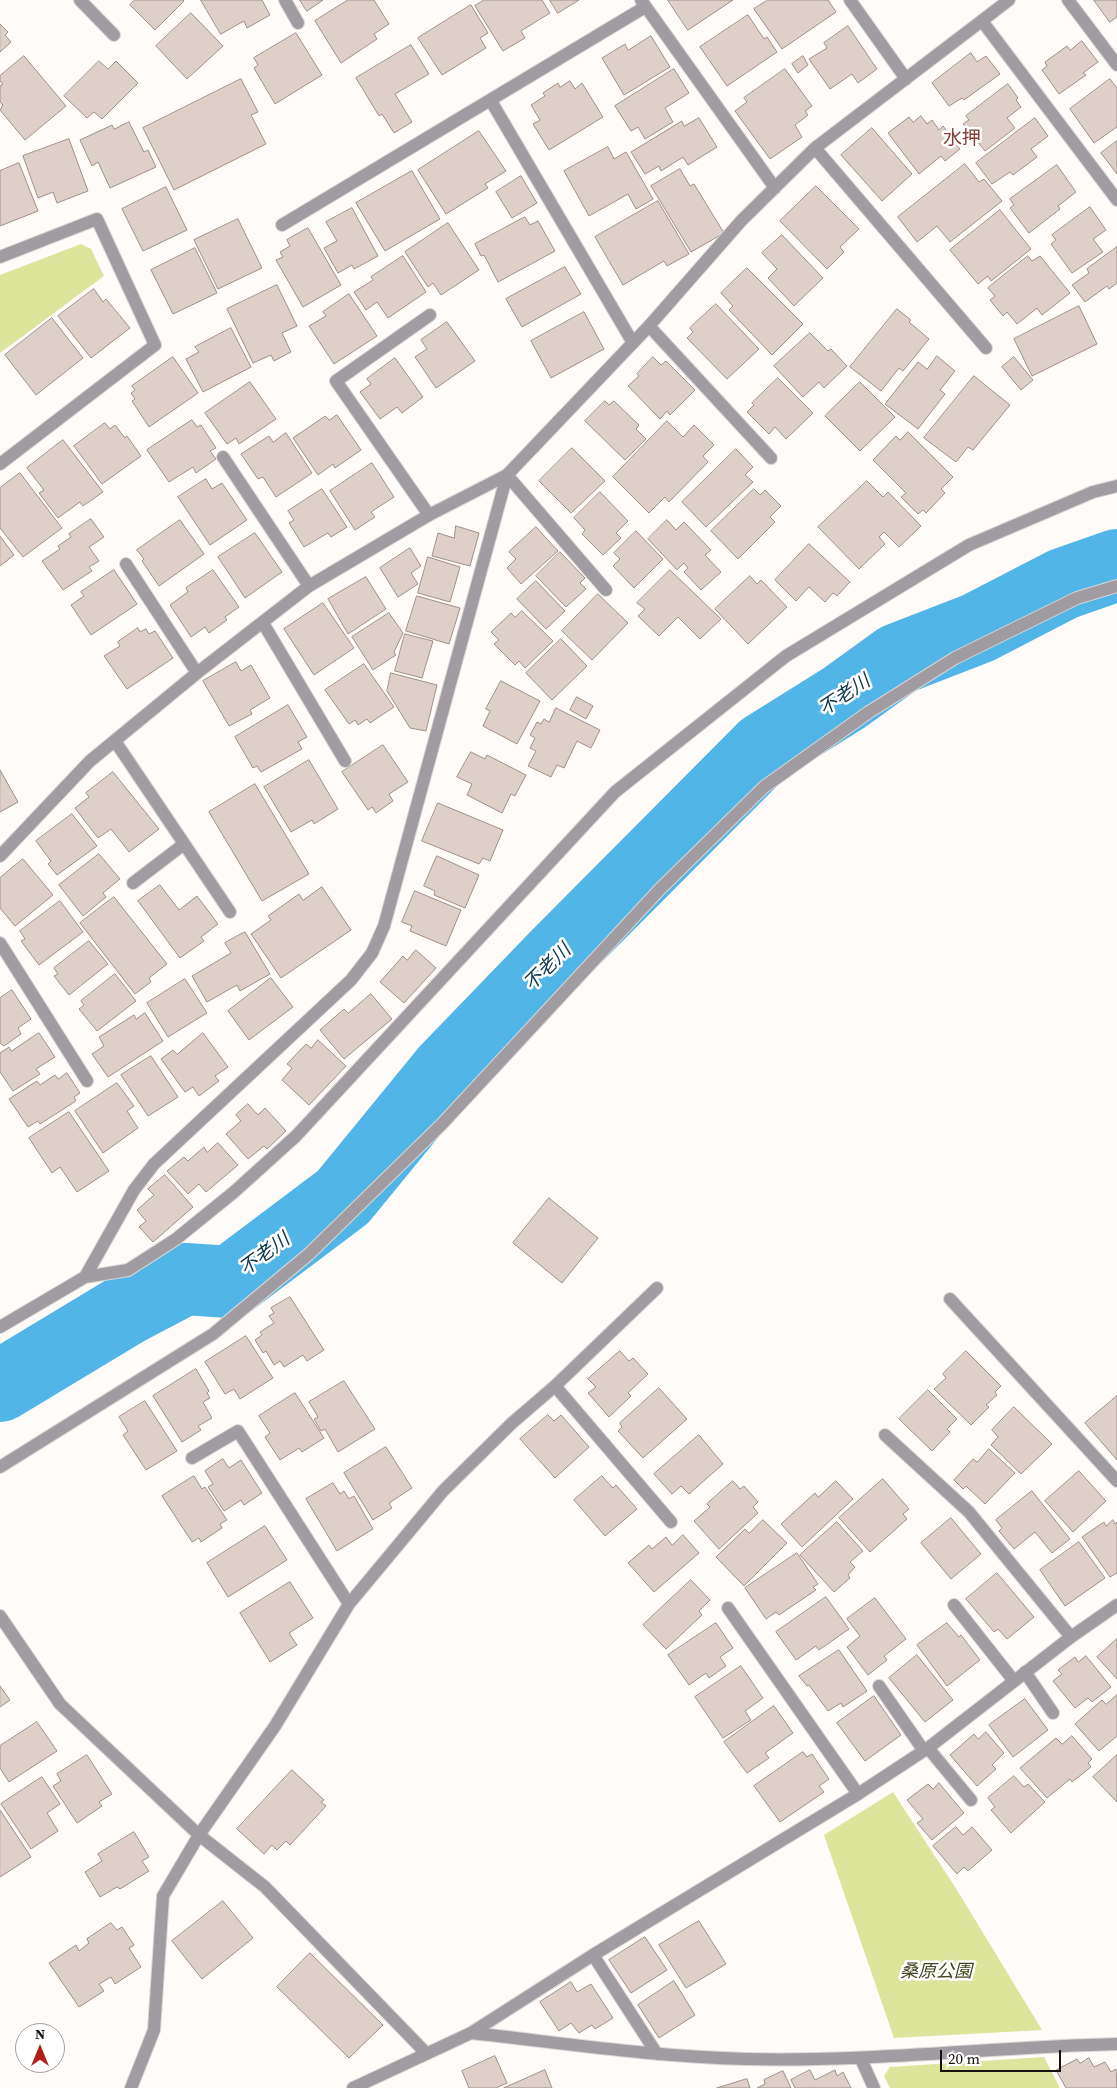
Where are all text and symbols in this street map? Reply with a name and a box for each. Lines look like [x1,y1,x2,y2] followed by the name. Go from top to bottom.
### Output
[943,128,981,150] district label: 水押
[815,671,875,721] water label: 不老川
[520,940,576,996] water label: 不老川
[235,1229,295,1281] water label: 不老川
[900,1961,972,1983] park label: 桑原公園
[15,2023,65,2073] north arrow
[35,2024,45,2044] text: N
[942,2040,1063,2072] scale bar
[948,2048,980,2069] text: 20 m

